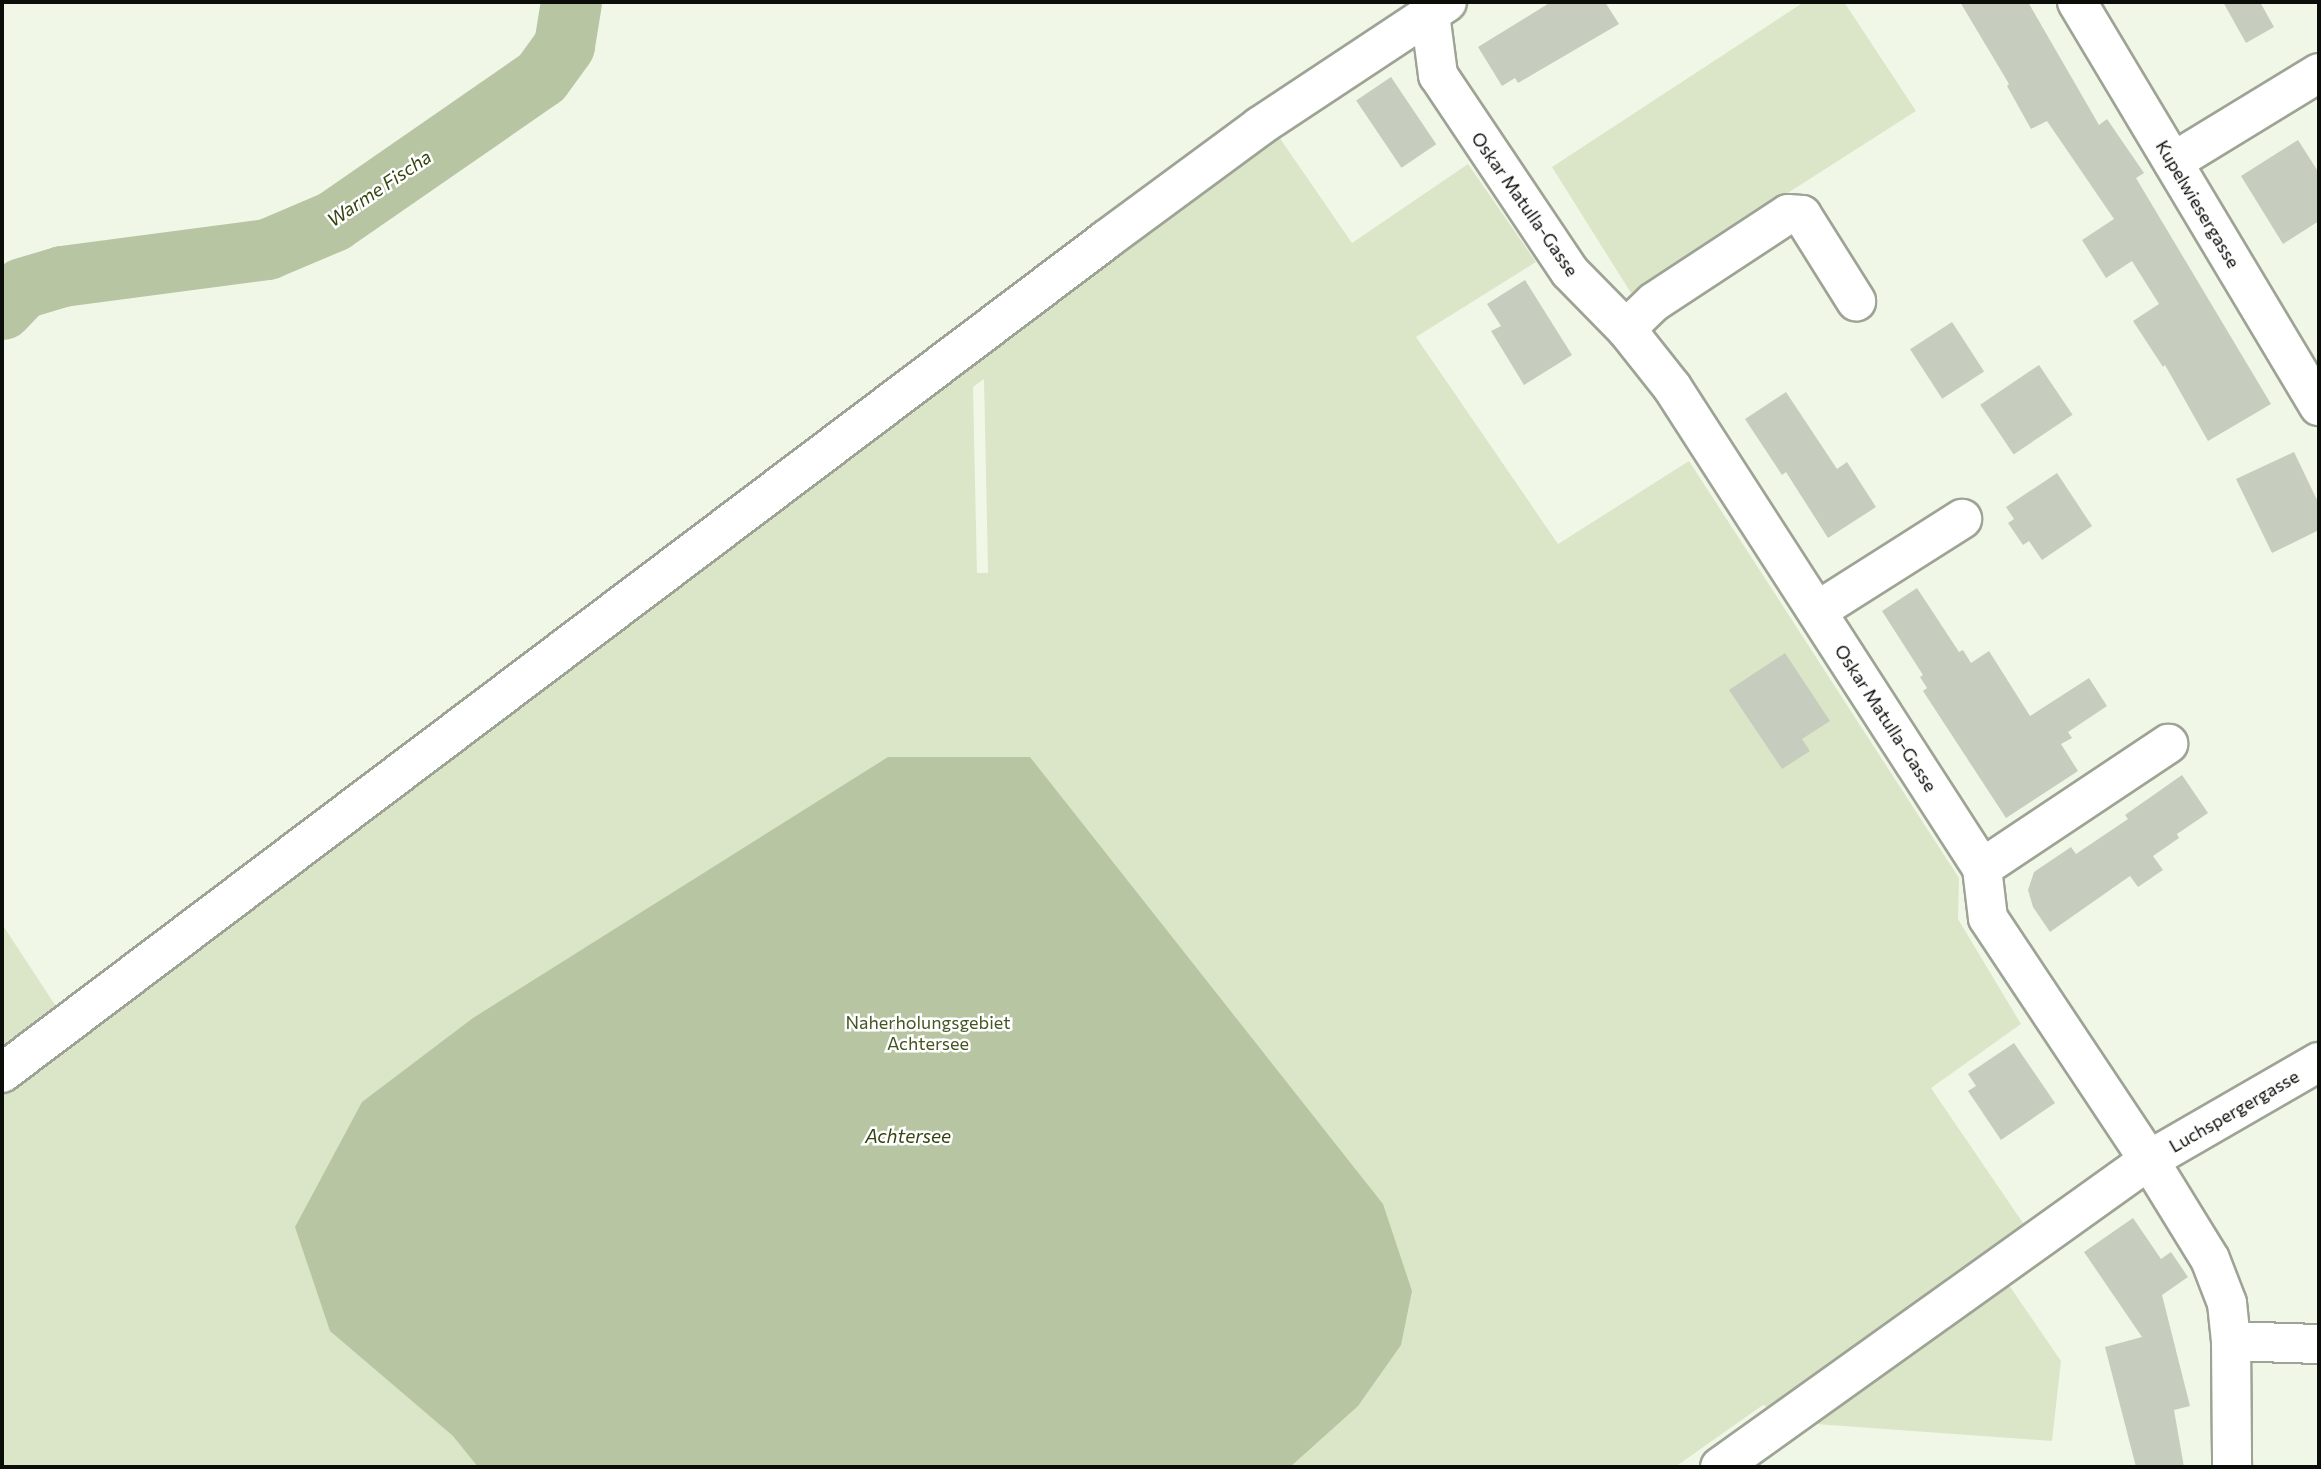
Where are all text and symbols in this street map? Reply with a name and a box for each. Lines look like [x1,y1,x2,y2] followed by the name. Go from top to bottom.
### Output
[1467,128,1583,280] street label: Oskar Matulla-Gasse
[2151,136,2245,272] street label: Kupelwiesergasse
[323,145,435,231] water label: Warme Fischa
[1830,640,1942,796] street label: Oskar Matulla-Gasse
[845,1012,1011,1054] park label: Naherholungsgebiet Achtersee
[2165,1065,2303,1157] street label: Luchspergergasse
[865,1125,951,1147] water label: Achtersee

